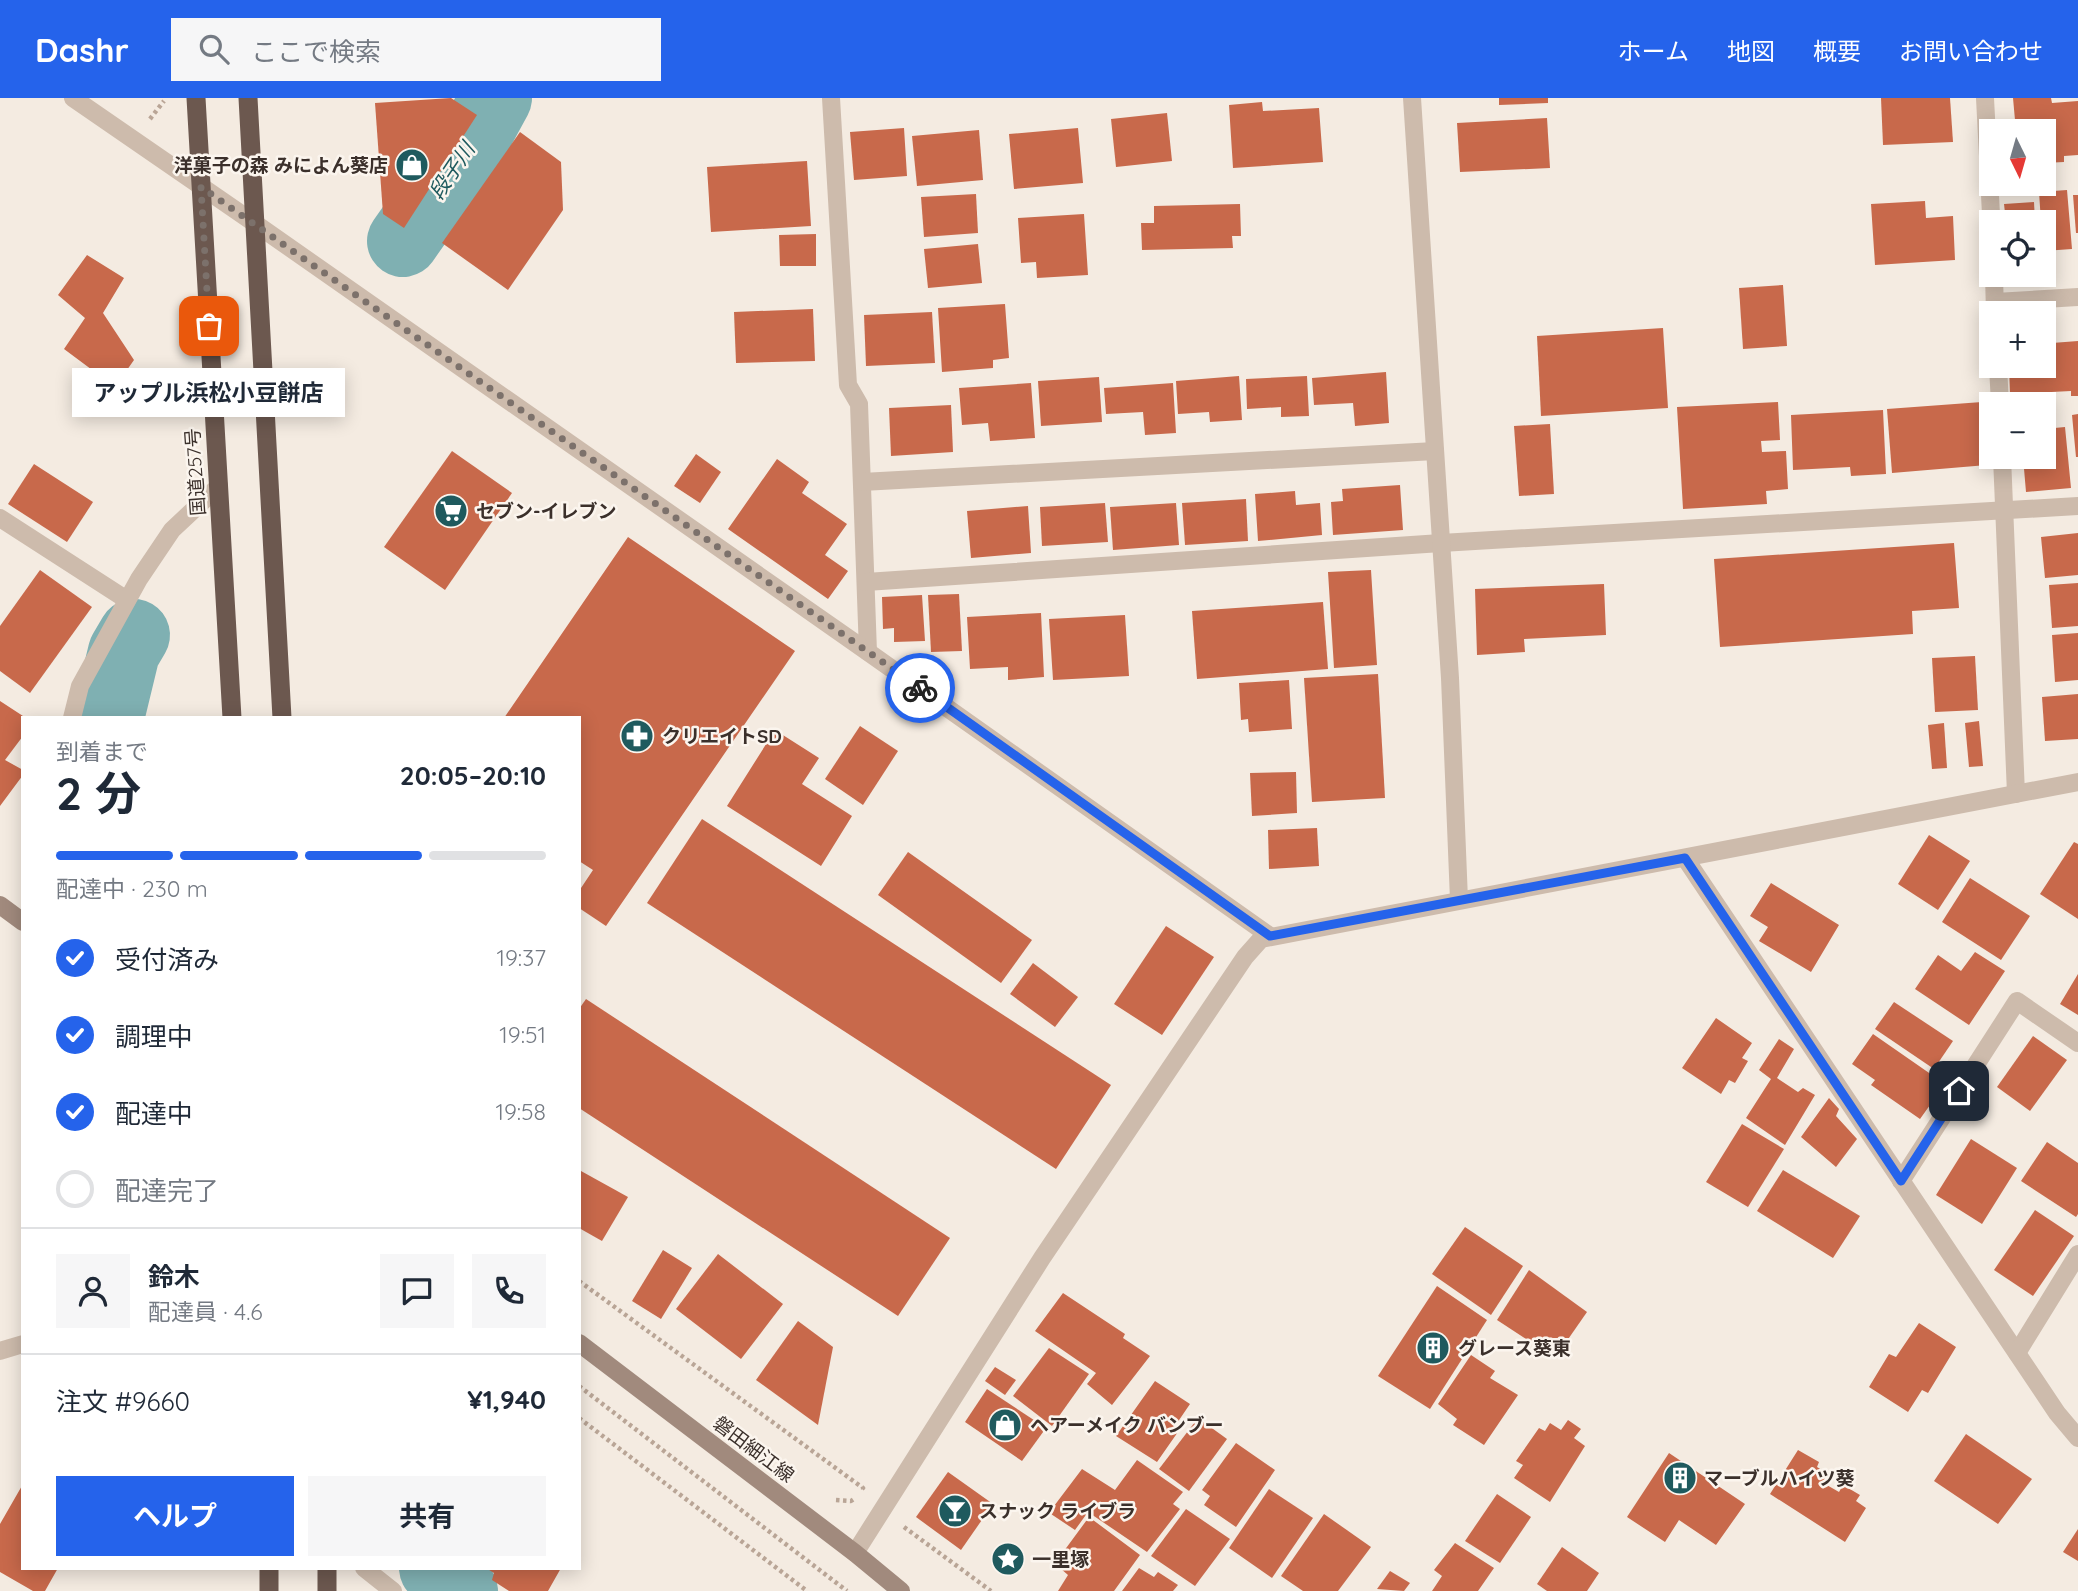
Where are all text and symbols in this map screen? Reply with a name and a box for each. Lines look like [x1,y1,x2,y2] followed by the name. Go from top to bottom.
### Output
[171,18,661,81] search box
[35,29,129,70] text: Dashr
[195,30,233,68] icon: search
[251,35,381,68] text: ここで検索
[1618,36,1689,66] text: ホーム
[1727,36,1775,66] text: 地図
[1813,36,1861,66] text: 概要
[1899,36,2043,66] text: お問い合わせ
[1979,119,2056,196] north arrow
[1979,119,2056,469] map controls
[423,135,481,204] water label: 段子川
[393,146,431,184] shop icon: 洋菓子の森 みによん葵店
[174,153,388,177] place label: 洋菓子の森 みによん葵店
[1979,210,2056,287] button: locate
[179,296,239,356] pin
[1979,301,2056,378] button: +
[190,307,228,345] icon: bag
[72,368,346,417] callout: アップル浜松小豆餅店
[94,378,324,407] text: アップル浜松小豆餅店
[1979,392,2056,469] button: −
[180,427,210,517] street label: 国道257号
[432,492,470,530] supermarket icon: セブン-イレブン
[476,499,617,523] place label: セブン-イレブン
[885,653,955,723] courier
[901,669,939,707] icon: bike
[618,717,656,755] pharmacy icon: クリエイトSD
[662,724,782,748] place label: クリエイトSD
[56,737,148,766] text: 到着まで
[400,759,546,792] text: 20:05–20:10
[56,764,141,822] text: 2 分
[56,874,208,903] text: 配達中 · 230 m
[56,939,94,977] icon: check
[115,943,219,976] text: 受付済み
[497,943,546,972] text: 19:37
[56,1016,94,1054] icon: check
[115,1020,193,1053] text: 調理中
[499,1020,546,1049] text: 19:51
[1929,1061,1989,1121] pin
[1940,1072,1978,1110] icon: home
[56,1093,94,1131] icon: check
[115,1097,193,1130] text: 配達中
[495,1097,546,1126] text: 19:58
[115,1174,219,1207] text: 配達完了
[56,1254,130,1328] button: person
[380,1254,454,1328] button: chat
[472,1254,546,1328] button: phone
[148,1260,200,1293] text: 鈴木
[148,1297,263,1326] text: 配達員 · 4.6
[1414,1329,1452,1367] building icon: グレース葵東
[1458,1336,1571,1360] place label: グレース葵東
[467,1383,546,1416] text: ¥1,940
[56,1385,190,1418] text: 注文 #9660
[986,1406,1024,1444] shop icon: ヘアーメイク バンブー
[709,1411,799,1487] street label: 磐田細江線
[1030,1413,1223,1437] place label: ヘアーメイク バンブー
[1661,1459,1699,1497] building icon: マーブルハイツ葵
[1704,1466,1854,1490] place label: マーブルハイツ葵
[56,1476,294,1556] button: ヘルプ
[308,1476,546,1556] button: 共有
[936,1492,974,1530] bar icon: スナック ライブラ
[979,1499,1136,1523] place label: スナック ライブラ
[989,1540,1027,1578] place icon: 一里塚
[1032,1547,1089,1571] place label: 一里塚

